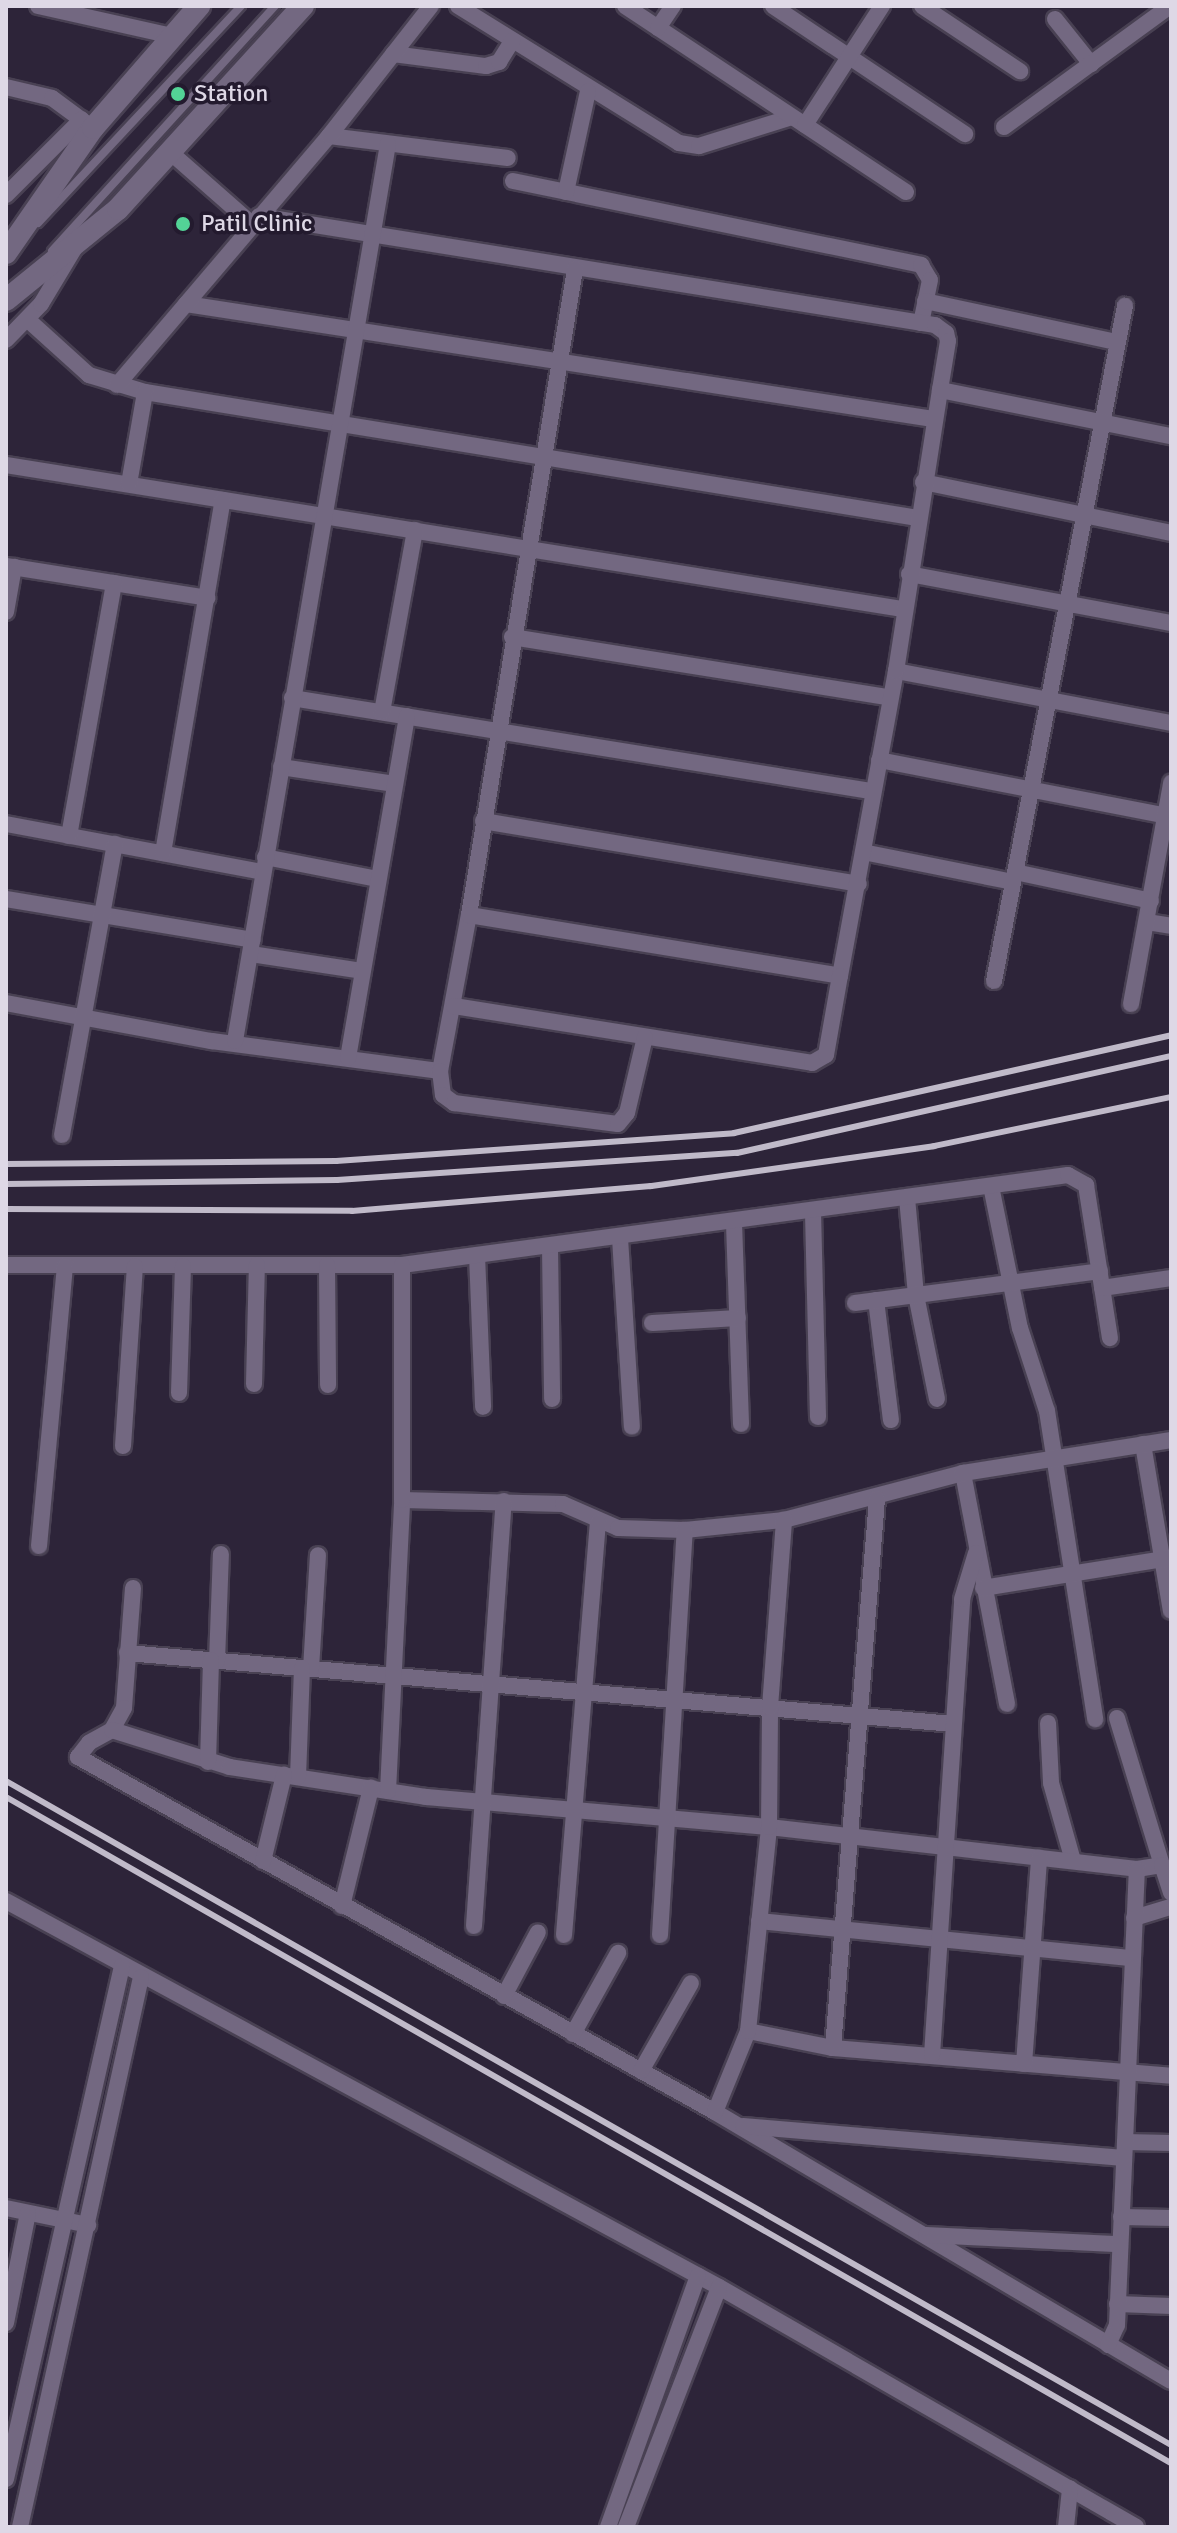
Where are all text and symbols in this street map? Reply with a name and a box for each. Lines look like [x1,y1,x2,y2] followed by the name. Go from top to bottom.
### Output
[194,80,268,108] place label: Station
[169,85,187,103] marker: Station
[201,210,312,238] place label: Patil Clinic
[172,213,194,235] marker: Patil Clinic

